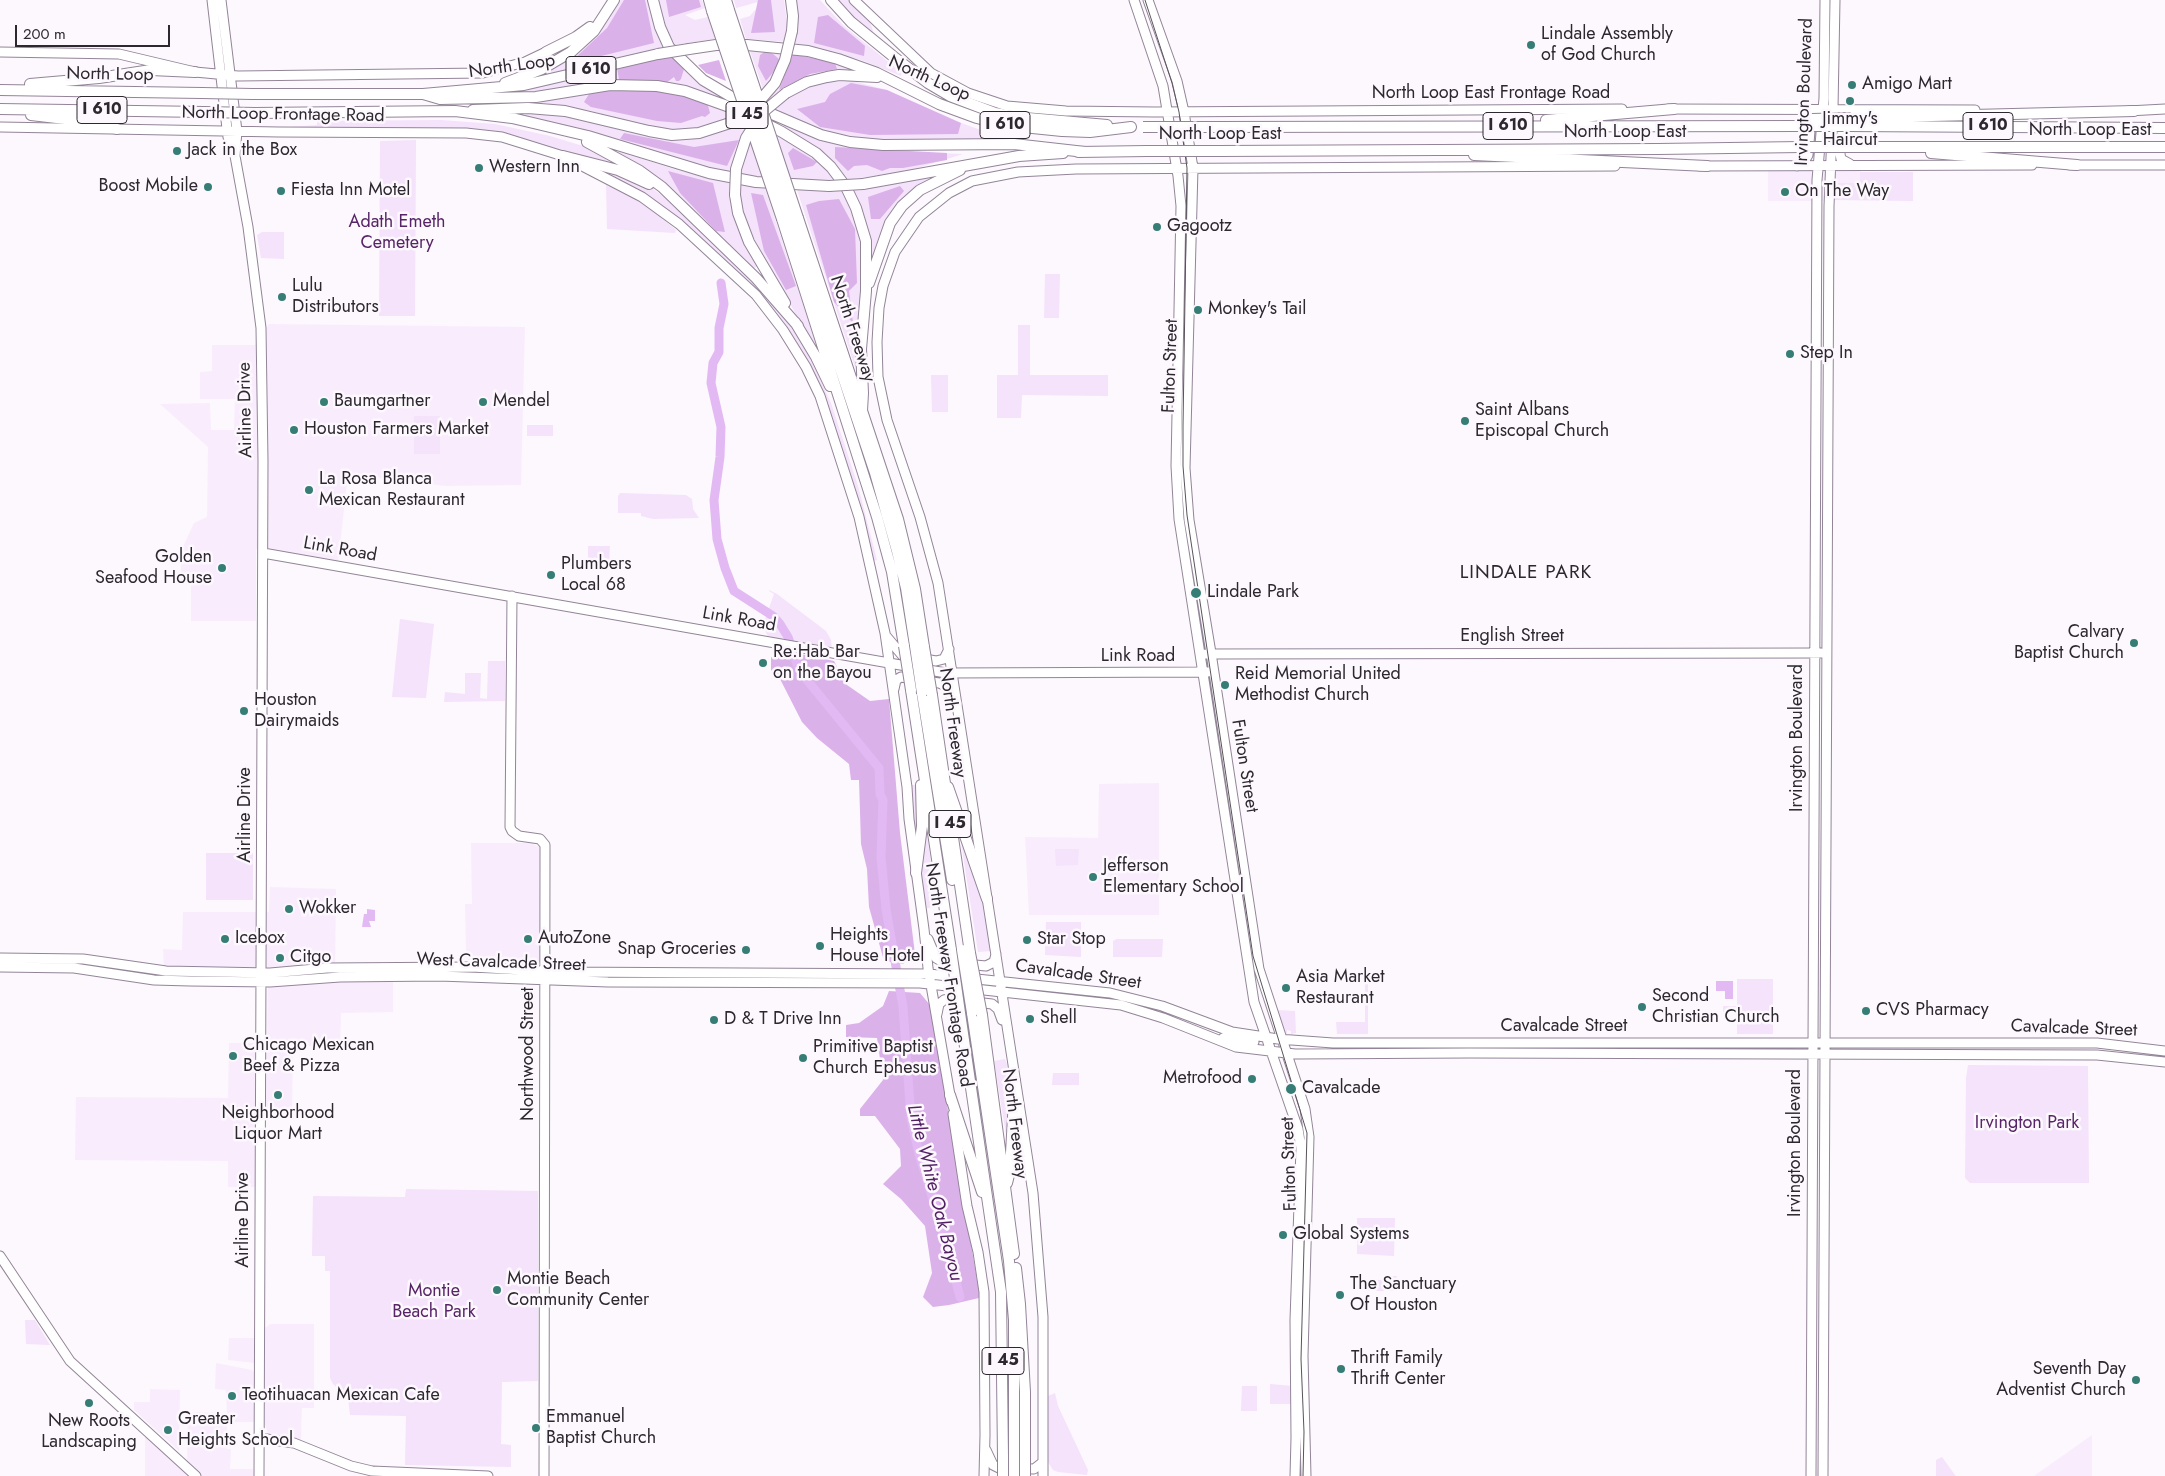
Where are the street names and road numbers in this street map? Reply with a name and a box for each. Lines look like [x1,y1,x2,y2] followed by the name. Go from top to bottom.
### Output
[1792,18,1818,166] street label: Irvington Boulevard
[467,50,557,84] street label: North Loop
[885,51,973,107] street label: North Loop
[566,56,616,84] road number: I 610
[66,63,154,87] street label: North Loop
[1372,83,1610,105] street label: North Loop East Frontage Road
[77,96,127,124] road number: I 610
[181,102,385,128] street label: North Loop Frontage Road
[726,102,768,128] road number: I 45
[980,112,1030,138] road number: I 610
[1483,112,1533,140] road number: I 610
[1963,112,2013,140] road number: I 610
[2029,120,2151,142] street label: North Loop East
[1564,122,1686,144] street label: North Loop East
[1159,124,1281,146] street label: North Loop East
[825,273,879,385] street label: North Freeway
[1159,319,1183,413] street label: Fulton Street
[234,362,258,458] street label: Airline Drive
[302,533,378,567] street label: Link Road
[701,603,777,637] street label: Link Road
[1460,626,1564,648] street label: English Street
[1101,646,1175,668] street label: Link Road
[1787,664,1809,812] street label: Irvington Boulevard
[934,667,970,779] street label: North Freeway
[1226,718,1262,814] street label: Fulton Street
[235,767,257,863] street label: Airline Drive
[929,811,971,838] road number: I 45
[920,861,976,1089] street label: North Freeway Frontage Road
[416,949,586,977] street label: West Cavalcade Street
[1014,955,1142,995] street label: Cavalcade Street
[518,987,540,1121] street label: Northwood Street
[1501,1016,1627,1038] street label: Cavalcade Street
[2010,1016,2138,1042] street label: Cavalcade Street
[997,1068,1031,1180] street label: North Freeway
[1785,1069,1807,1217] street label: Irvington Boulevard
[1278,1117,1302,1211] street label: Fulton Street
[233,1172,255,1268] street label: Airline Drive
[982,1348,1024,1374] road number: I 45

